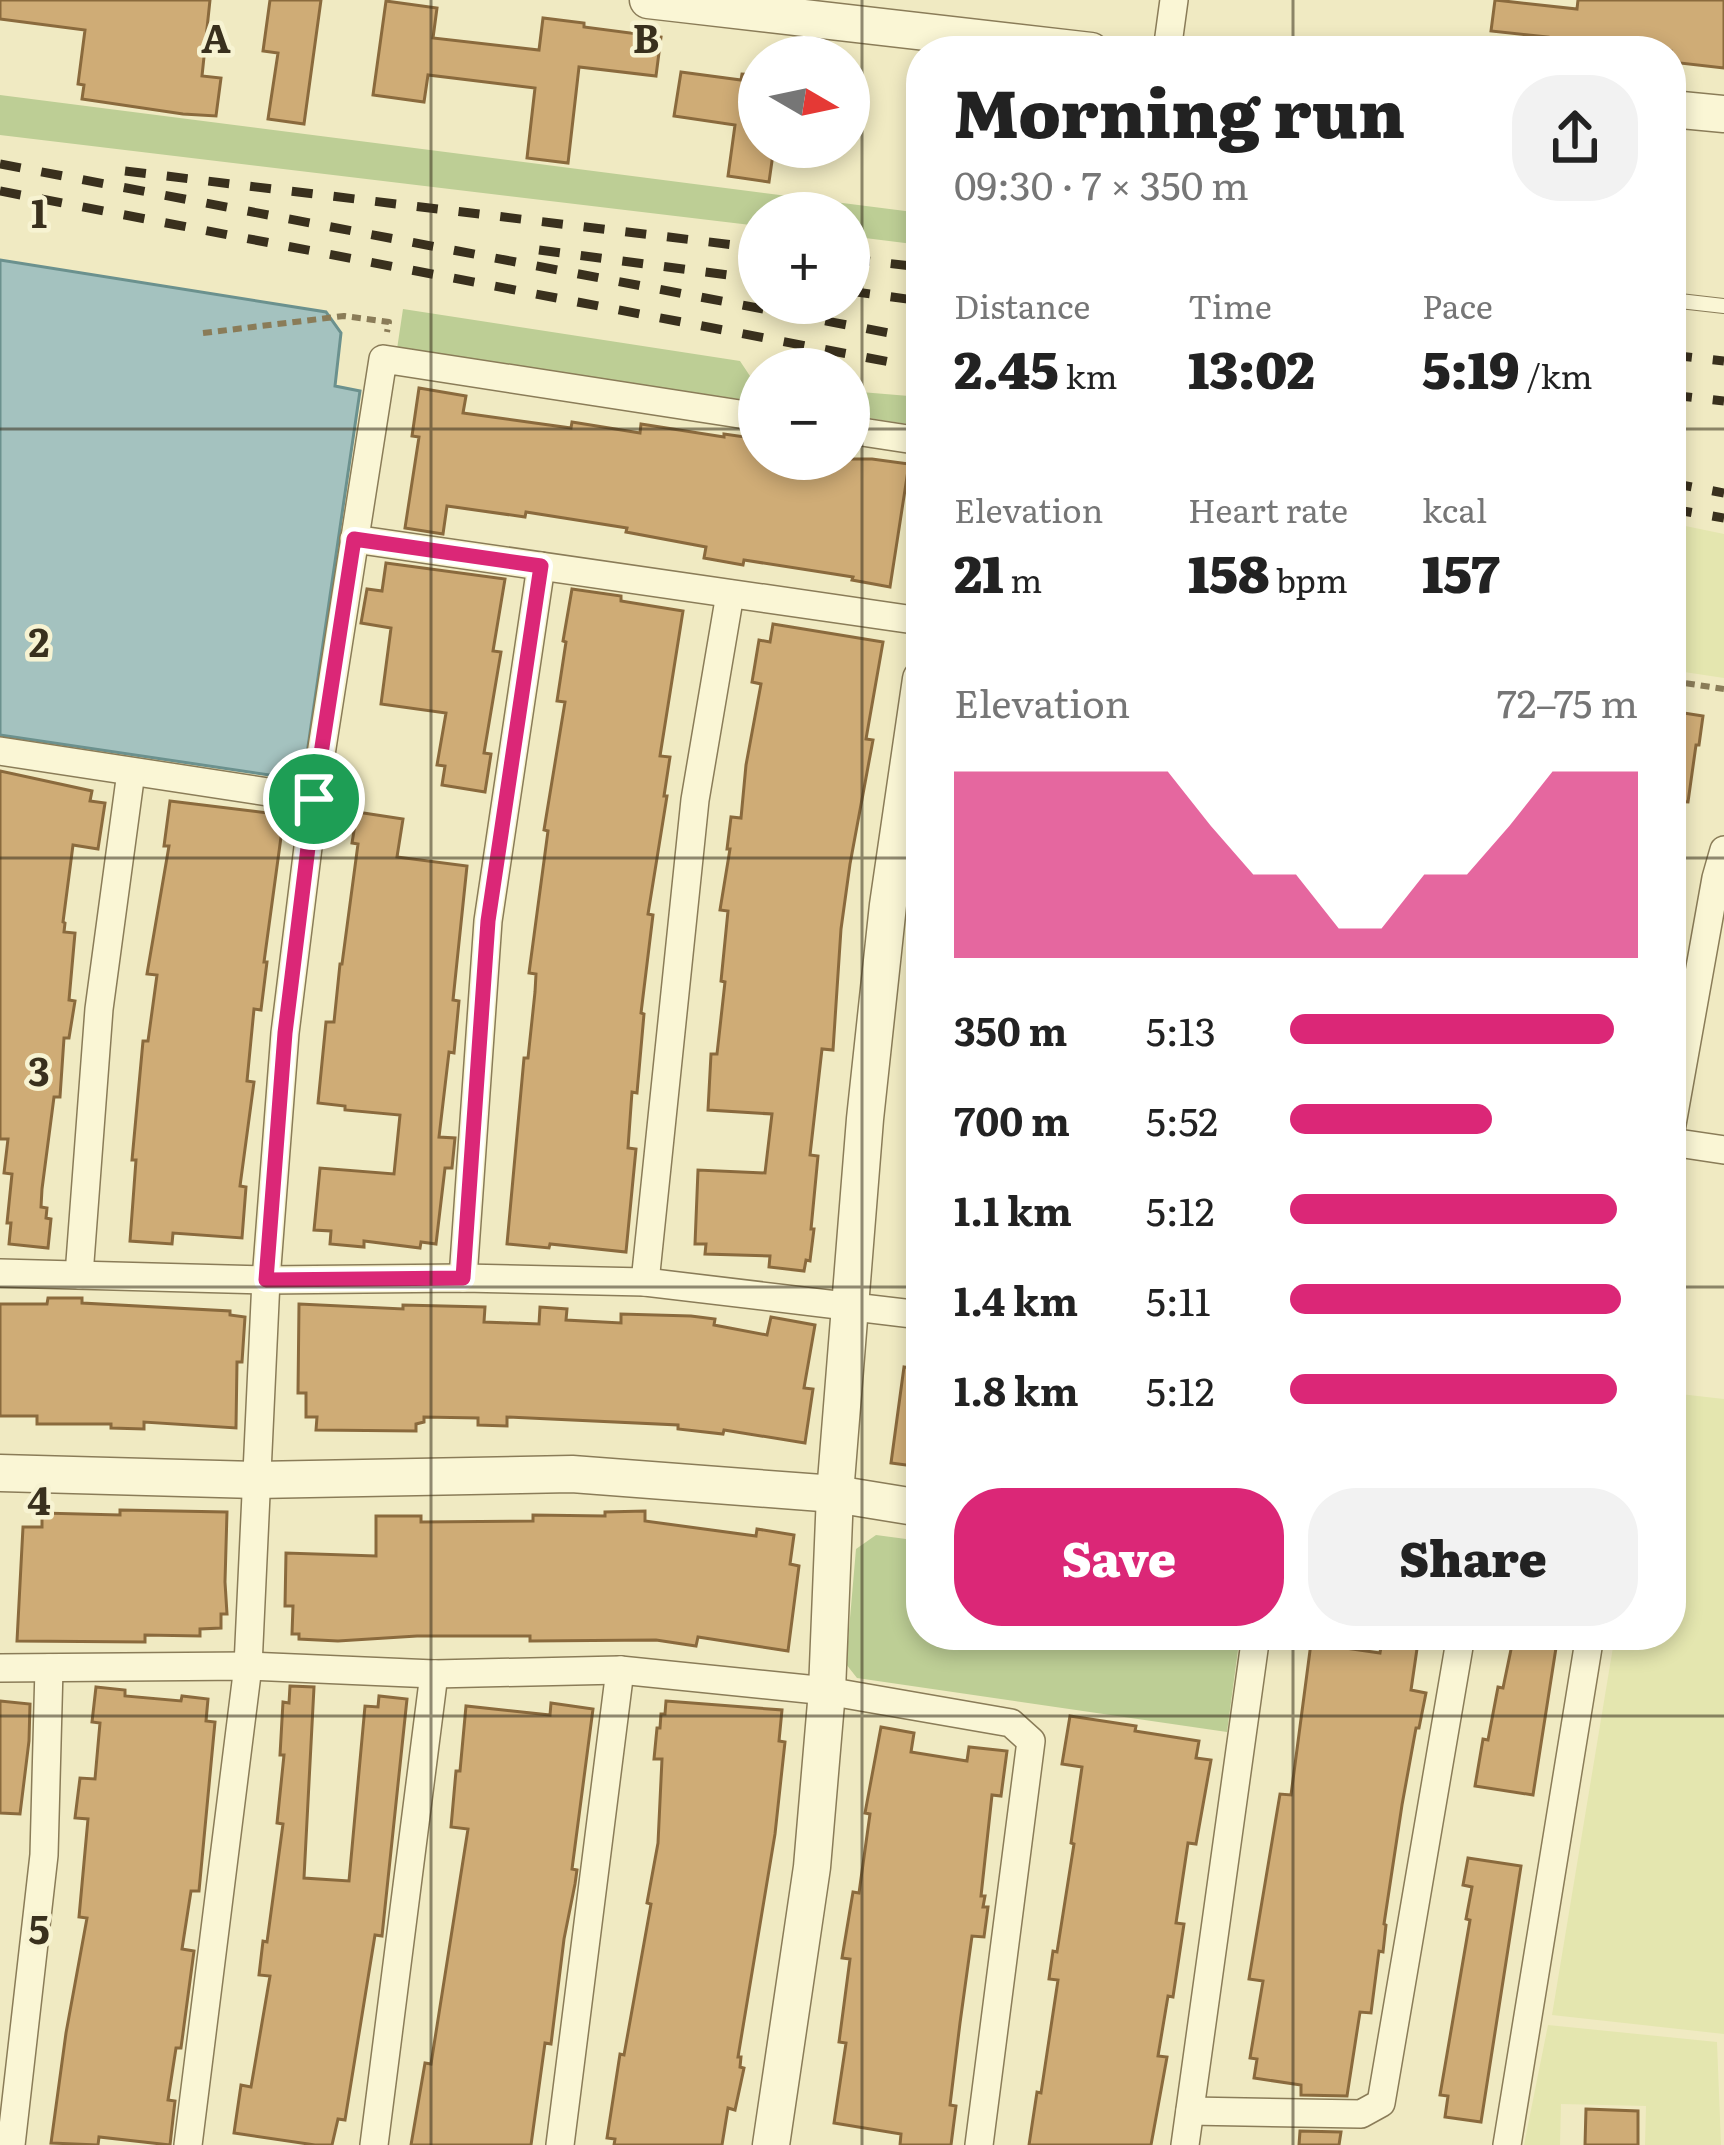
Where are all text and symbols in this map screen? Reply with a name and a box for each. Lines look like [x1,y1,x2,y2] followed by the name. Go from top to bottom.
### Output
[201,7,231,65] text: A
[633,7,659,65] text: B
[738,36,870,168] north arrow
[738,36,870,480] map controls
[954,60,1405,158] text: Morning run
[1512,75,1638,201] button: share
[954,154,1249,212] text: 09:30 · 7 × 350 m
[31,182,47,240] text: 1
[738,192,870,324] button: +
[954,280,1090,329] text: Distance
[1188,280,1272,329] text: Time
[1422,280,1493,329] text: Pace
[954,329,1059,405] text: 2.45
[1188,329,1315,405] text: 13:02
[1422,329,1520,405] text: 5:19
[738,348,870,480] button: −
[1059,350,1117,399] text: km
[1520,350,1592,399] text: /km
[954,484,1103,533] text: Elevation
[1188,484,1348,533] text: Heart rate
[1422,484,1487,533] text: kcal
[954,533,1004,609] text: 21
[1188,533,1269,609] text: 158
[1422,533,1499,609] text: 157
[1004,554,1042,603] text: m
[1269,554,1348,603] text: bpm
[29,611,49,669] text: 2
[954,672,1130,730] text: Elevation
[1497,672,1638,730] text: 72–75 m
[263,748,365,850] pin
[281,766,347,832] icon: arrive
[954,1000,1068,1058] text: 350 m
[1146,1000,1216,1058] text: 5:13
[28,1040,50,1098] text: 3
[954,1090,1070,1148] text: 700 m
[1146,1090,1218,1148] text: 5:52
[954,1180,1072,1238] text: 1.1 km
[1146,1180,1214,1238] text: 5:12
[954,1270,1078,1328] text: 1.4 km
[1146,1270,1211,1328] text: 5:11
[954,1360,1079,1418] text: 1.8 km
[1146,1360,1214,1418] text: 5:12
[27,1469,51,1527] text: 4
[954,1488,1284,1626] button: Save
[1308,1488,1638,1626] button: Share
[28,1898,50,1956] text: 5

